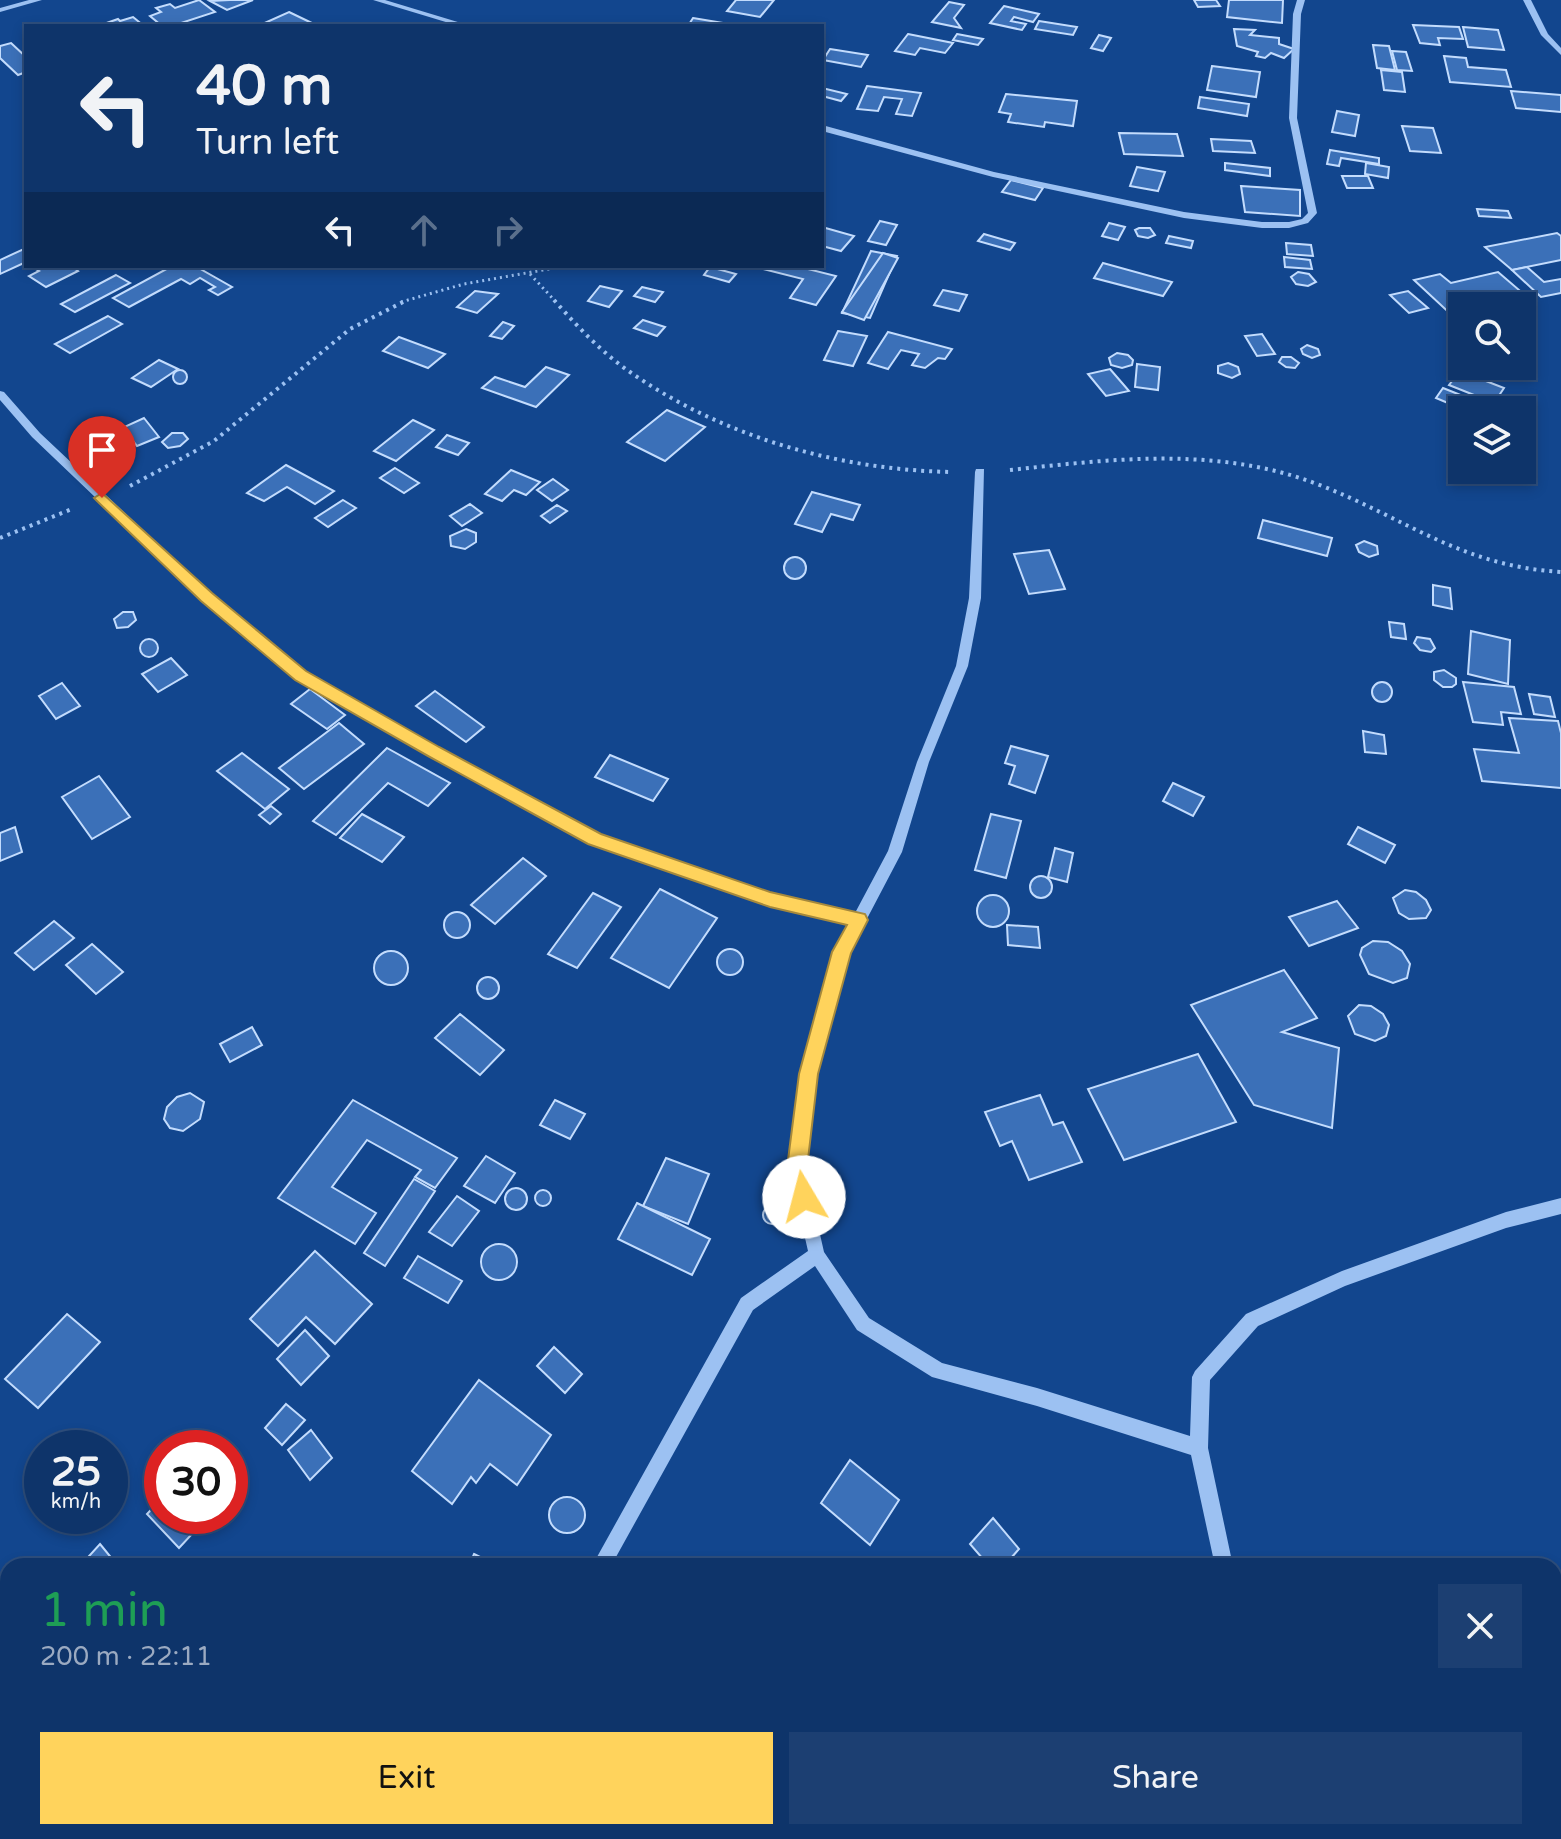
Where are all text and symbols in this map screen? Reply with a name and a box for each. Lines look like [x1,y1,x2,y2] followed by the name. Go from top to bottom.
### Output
[196,53,332,120] text: 40 m
[64,56,168,160] icon: left
[196,121,339,164] text: Turn left
[318,208,362,252] icon: left
[402,208,446,252] icon: ahead
[486,208,530,252] icon: right
[1448,292,1536,484] map controls
[1448,292,1536,380] button: search
[1448,396,1536,484] button: layers
[68,416,136,498] pin
[80,428,124,472] icon: arrive
[762,1155,846,1239] position arrow
[144,1430,248,1534] speed limit sign: 30
[51,1448,101,1496] text: 25
[51,1490,101,1514] text: km/h
[40,1582,168,1640] text: 1 min
[1438,1584,1522,1668] button: close
[40,1641,212,1672] text: 200 m · 22:11
[40,1732,773,1824] button: Exit
[789,1732,1522,1824] button: Share

